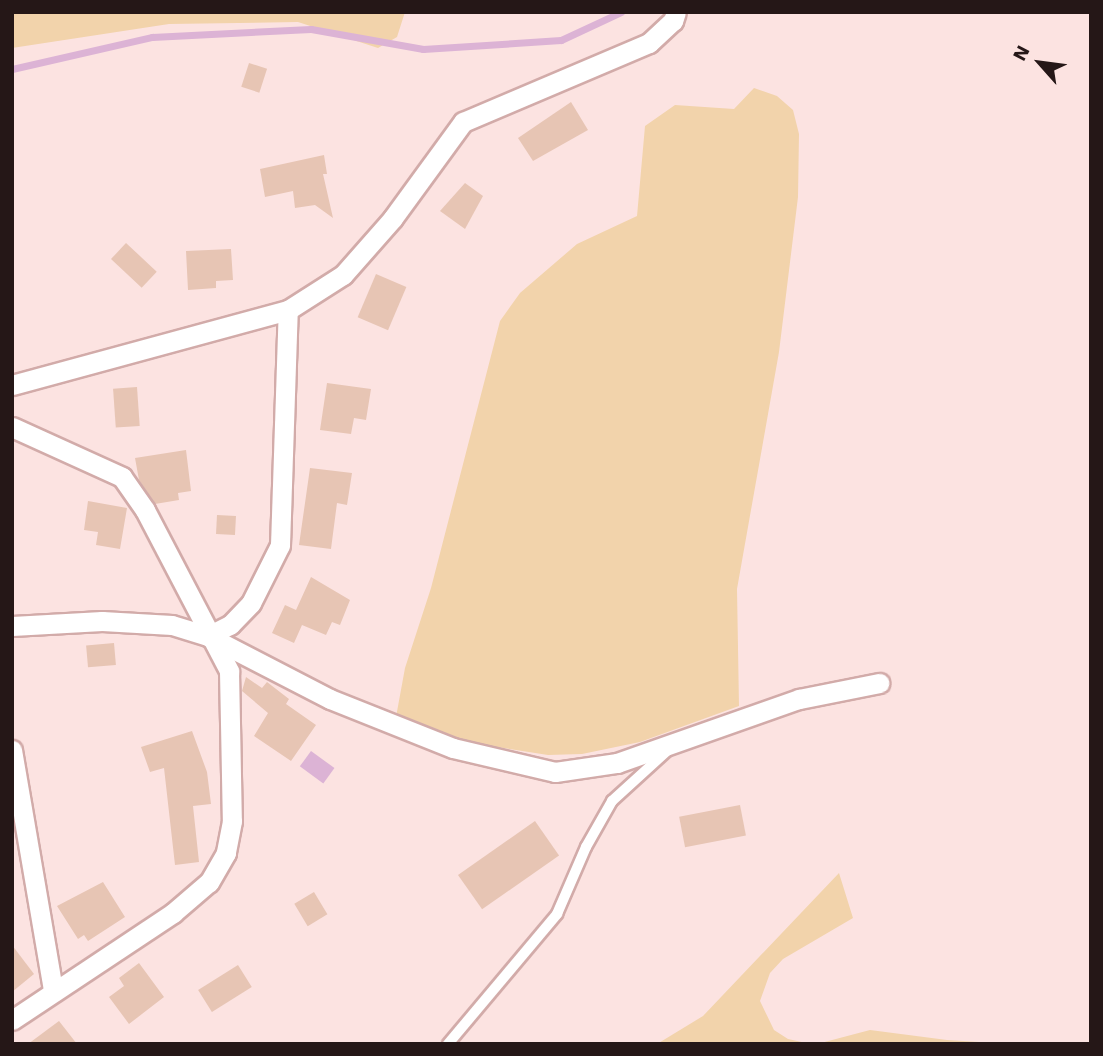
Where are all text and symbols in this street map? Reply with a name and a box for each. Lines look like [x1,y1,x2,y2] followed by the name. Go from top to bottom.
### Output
[1005,28,1075,98] north arrow
[1008,41,1034,65] text: N

